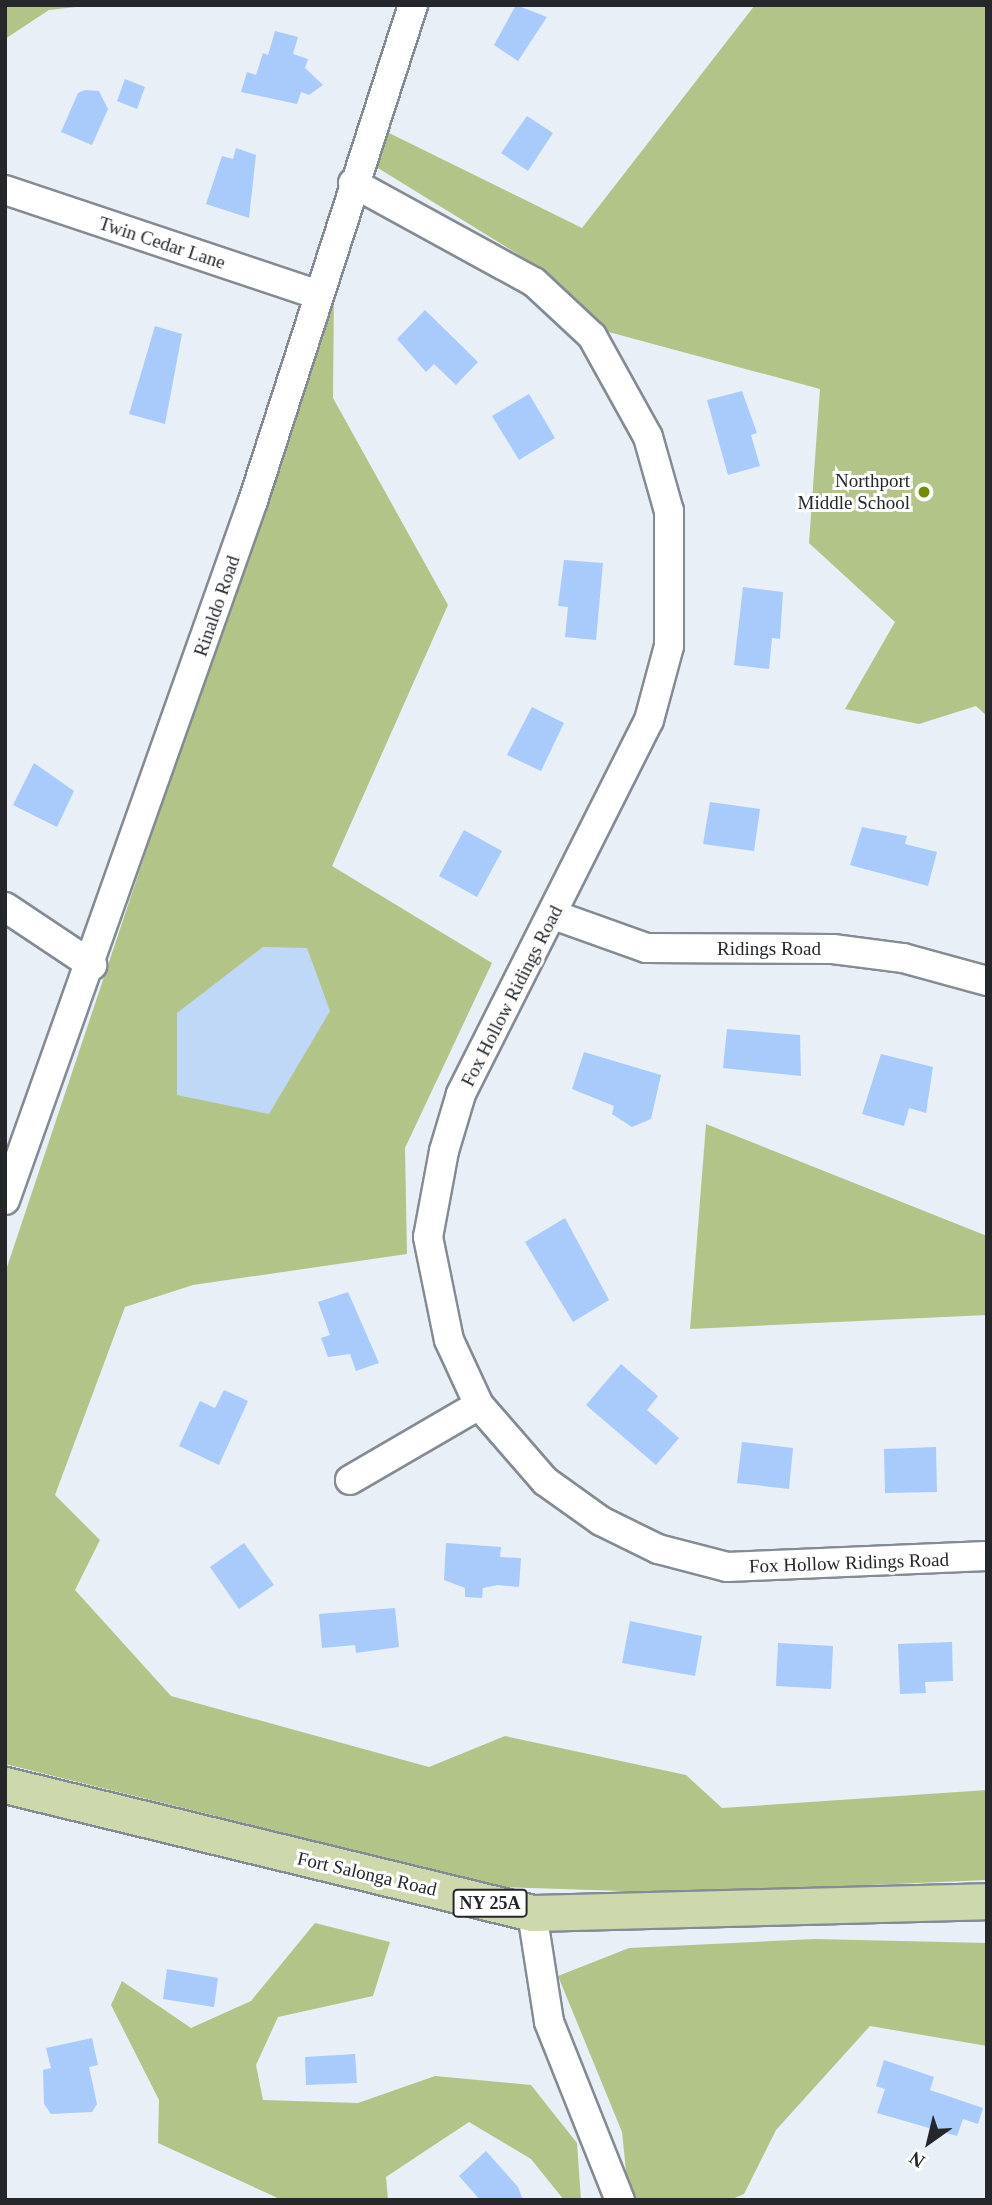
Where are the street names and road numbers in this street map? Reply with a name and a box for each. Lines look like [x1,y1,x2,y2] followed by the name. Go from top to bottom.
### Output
[96,212,228,274] street label: Twin Cedar Lane
[189,553,245,659] street label: Rinaldo Road
[456,902,568,1090] street label: Fox Hollow Ridings Road
[717,938,821,960] street label: Ridings Road
[749,1548,949,1578] street label: Fox Hollow Ridings Road
[295,1847,439,1901] street label: Fort Salonga Road
[452,1888,528,1917] road number: NY 25A

